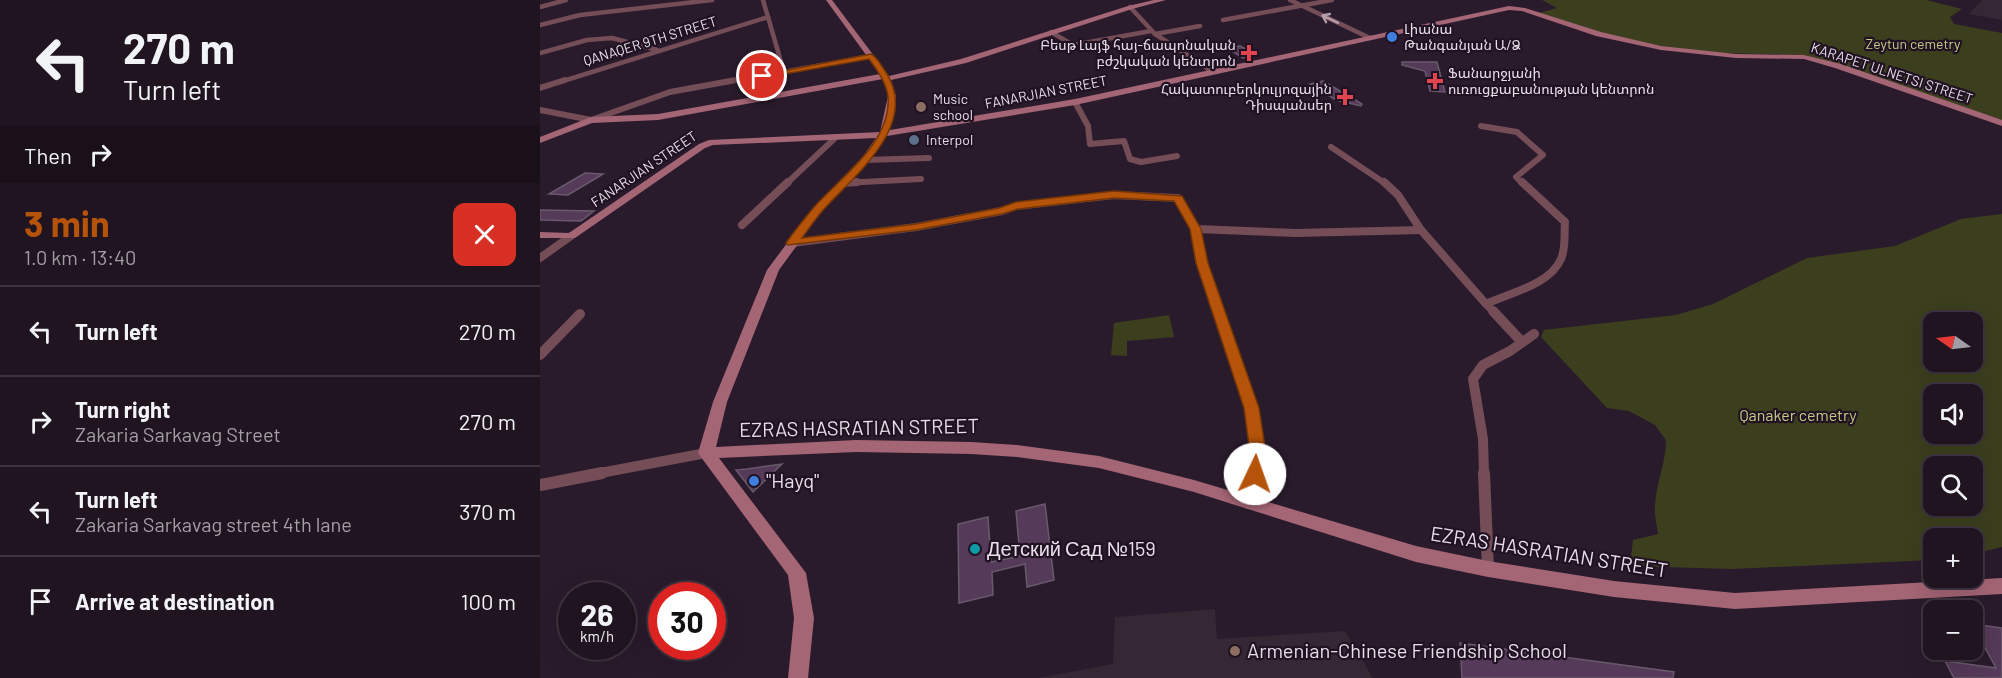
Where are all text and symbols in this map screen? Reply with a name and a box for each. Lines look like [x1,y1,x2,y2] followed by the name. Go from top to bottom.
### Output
[581,12,719,69] street label: QANAQER 9TH STREET
[1322,12,1340,24] one-way arrow
[1404,20,1521,53] place label: Լիանա Թանգանյան Ա/Ձ
[123,22,235,72] text: 270 m
[24,24,102,102] icon: left
[1385,30,1399,44] marker: Լիանա Թանգանյան Ա/Ձ
[1866,35,1961,52] park label: Zeytun cemetry
[1040,36,1236,69] place label: Բեսթ Լայֆ հայ-ճապոնական բժշկական կենտրոն
[1809,38,1975,107] street label: KARAPET ULNETSI STREET
[1240,44,1258,62] marker: Բեսթ Լայֆ հայ-ճապոնական բժշկական կենտրոն
[736,50,787,101] pin
[745,59,778,92] icon: arrive
[1448,64,1654,97] place label: Ֆանարջյանի ուռուցքաբանության կենտրոն
[983,71,1108,112] street label: FANARJIAN STREET
[1426,72,1444,90] marker: Ֆանարջյանի ուռուցքաբանության կենտրոն
[123,73,221,105] text: Turn left
[1161,80,1332,113] place label: Հակատուբերկուլյոզային Դիսպանսեր
[1336,88,1354,106] marker: Հակատուբերկուլյոզային Դիսպանսեր
[933,90,973,123] place label: Music school
[914,100,928,114] marker: Music school
[588,127,700,210] street label: FANARJIAN STREET
[926,131,973,148] place label: Interpol
[907,133,921,147] marker: Interpol
[84,138,117,171] icon: right
[24,142,72,168] text: Then
[24,201,110,244] text: 3 min
[453,203,516,266] button: close
[24,245,136,269] text: 1.0 km · 13:40
[1923,312,1983,372] north arrow
[1923,312,1983,660] map controls
[24,315,57,348] icon: left
[75,318,158,344] text: Turn left
[459,318,516,344] text: 270 m
[1923,384,1983,444] button: sound
[75,396,170,422] text: Turn right
[24,405,57,438] icon: right
[1739,405,1857,424] park label: Qanaker cemetry
[459,408,516,434] text: 270 m
[739,413,979,441] street label: EZRAS HASRATIAN STREET
[75,422,281,446] text: Zakaria Sarkavag Street
[1223,442,1287,506] position arrow
[1923,456,1983,516] button: search
[766,468,819,492] place label: "Hayq"
[747,474,761,488] marker: "Hayq"
[75,486,158,512] text: Turn left
[24,495,57,528] icon: left
[459,498,516,524] text: 370 m
[75,512,352,536] text: Zakaria Sarkavag street 4th lane
[1429,520,1670,582] street label: EZRAS HASRATIAN STREET
[1923,528,1983,588] button: +
[987,536,1156,560] place label: Детский Сад №159
[968,542,982,556] marker: Детский Сад №159
[648,582,726,660] speed limit sign: 30
[24,585,57,618] icon: arrive
[75,588,274,614] text: Arrive at destination
[461,588,516,614] text: 100 m
[581,596,613,632] text: 26
[1923,600,1983,660] button: −
[580,627,614,645] text: km/h
[1247,638,1567,662] place label: Armenian-Chinese Friendship School
[1228,644,1242,658] marker: Armenian-Chinese Friendship School

